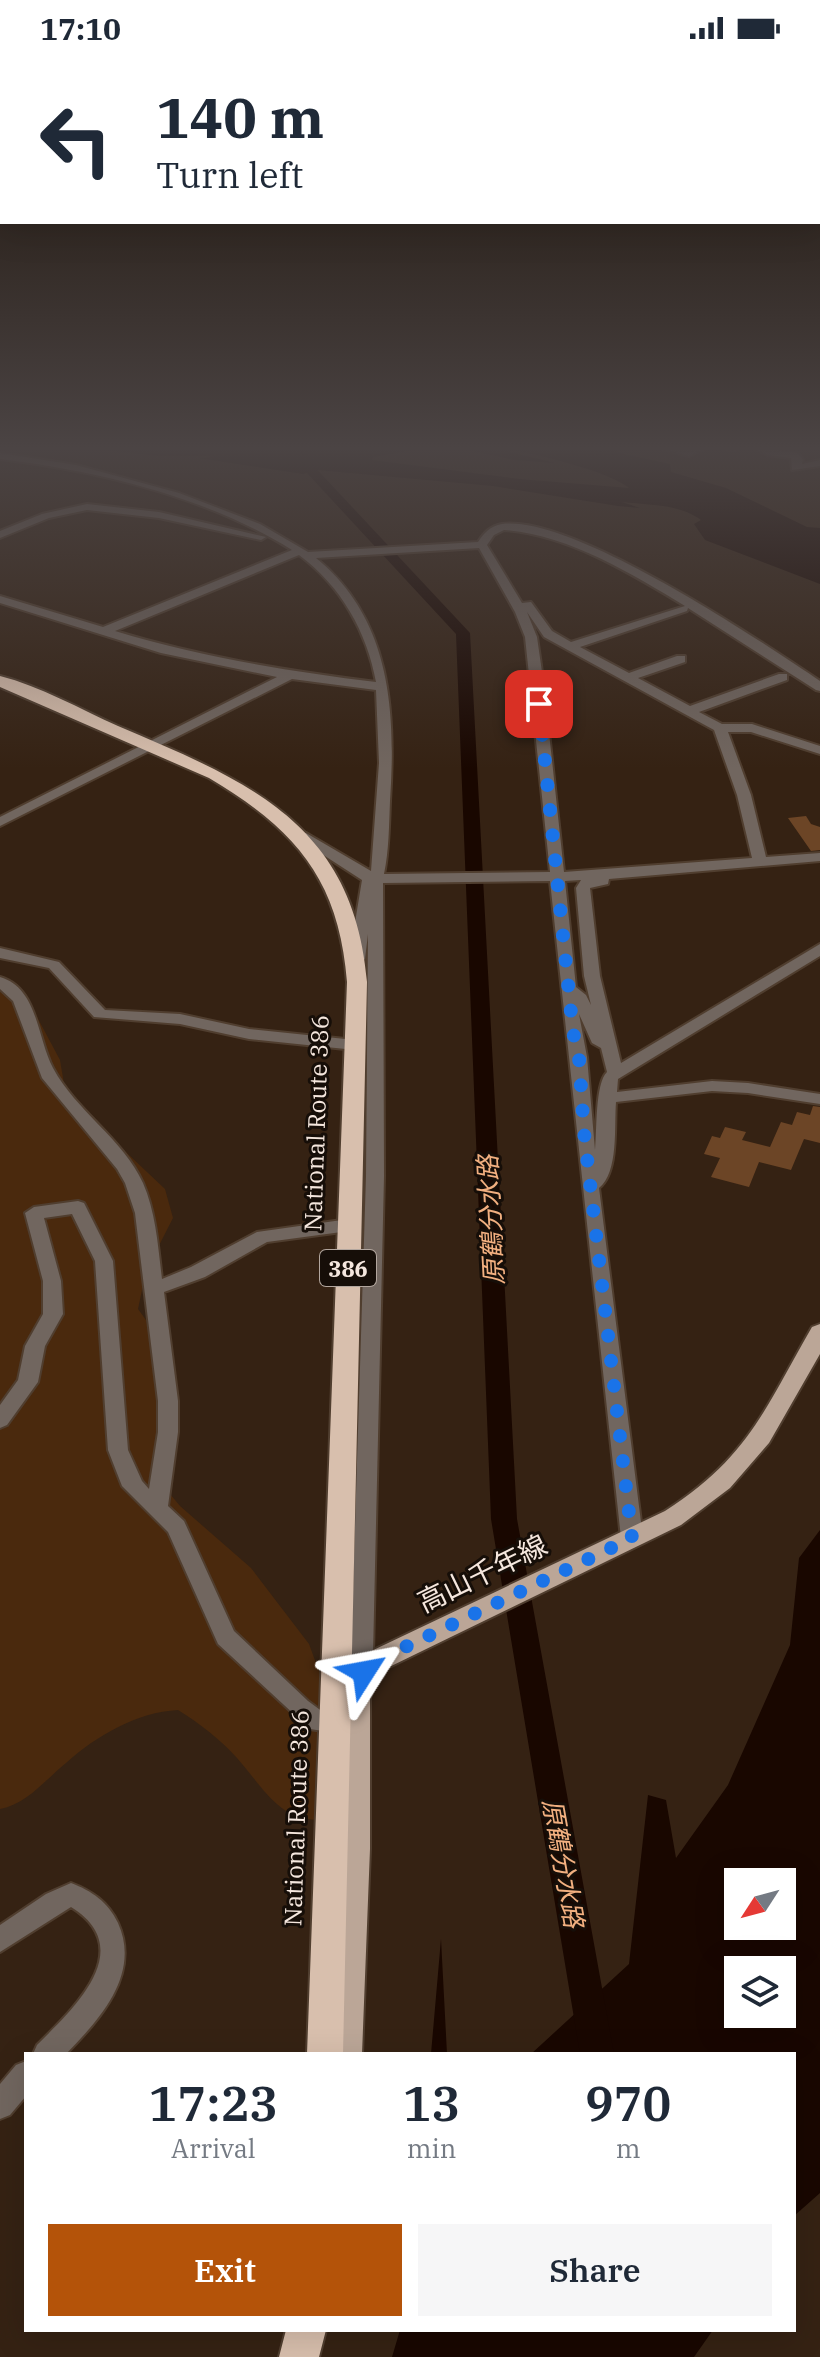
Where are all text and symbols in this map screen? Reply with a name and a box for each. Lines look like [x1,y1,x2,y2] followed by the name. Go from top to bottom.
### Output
[40,9,121,48] text: 17:10
[156,81,324,153] text: 140 m
[24,88,128,192] icon: left
[156,151,303,198] text: Turn left
[505,670,573,738] pin
[517,682,561,726] icon: arrive
[296,1014,336,1232] street label: National Route 386
[470,1152,510,1286] water label: 原鶴分水路
[320,1250,376,1286] road number: 386
[411,1526,553,1620] street label: 高山千年線
[322,1630,406,1714] position arrow
[276,1709,316,1927] street label: National Route 386
[536,1796,592,1932] water label: 原鶴分水路
[724,1868,796,1940] north arrow
[724,1868,796,2028] map controls
[724,1956,796,2028] button: layers
[149,2072,278,2134] text: 17:23
[403,2072,460,2134] text: 13
[585,2072,671,2134] text: 970
[171,2131,256,2165] text: Arrival
[407,2131,456,2165] text: min
[616,2131,641,2165] text: m
[48,2224,402,2316] button: Exit
[418,2224,772,2316] button: Share

